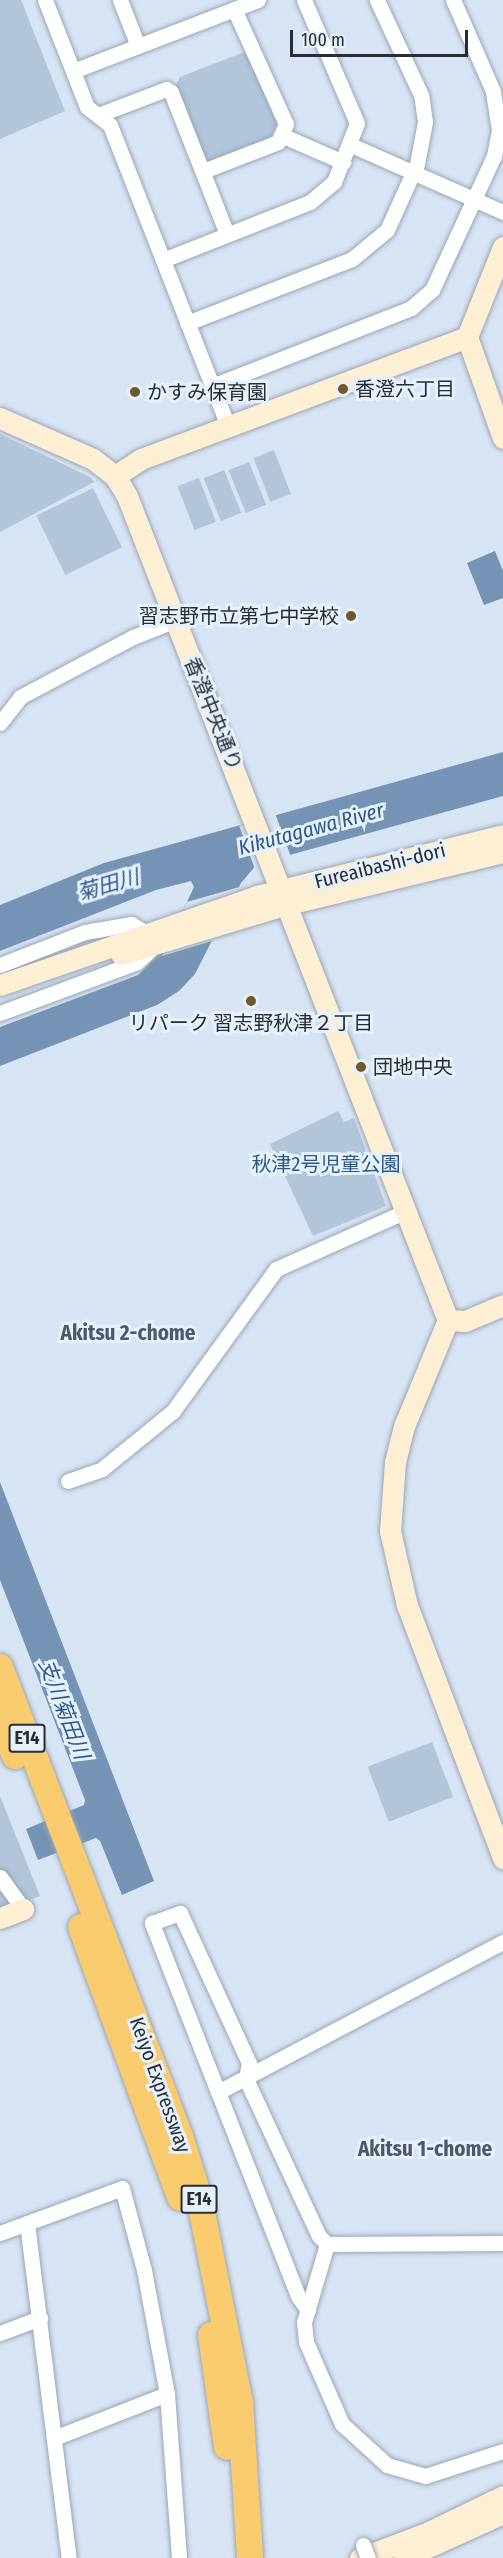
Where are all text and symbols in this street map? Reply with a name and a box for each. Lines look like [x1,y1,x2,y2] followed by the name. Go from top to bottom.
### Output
[293,18,472,56] scale bar
[301,29,345,51] text: 100 m
[355,377,455,401] place label: 香澄六丁目
[147,380,267,404] place label: かすみ保育園
[336,382,350,396] marker: 香澄六丁目
[128,385,142,399] marker: かすみ保育園
[139,604,339,628] place label: 習志野市立第七中学校
[344,609,358,623] marker: 習志野市立第七中学校
[179,654,247,774] street label: 香澄中央通り
[236,797,386,861] water label: Kikutagawa River
[312,838,448,894] street label: Fureaibashi-dori
[74,864,142,906] water label: 菊田川
[244,994,258,1008] marker: リパーク 習志野秋津２丁目
[129,1011,373,1035] place label: リパーク 習志野秋津２丁目
[373,1055,453,1079] place label: 団地中央
[354,1060,368,1074] marker: 団地中央
[252,1152,400,1176] park label: 秋津2号児童公園
[60,1320,196,1346] district label: Akitsu 2-chome
[33,1655,95,1763] water label: 支川菊田川
[8,1723,46,1753] road number: E14
[124,2014,196,2156] street label: Keiyo Expressway
[358,2136,492,2162] district label: Akitsu 1-chome
[180,2184,218,2214] road number: E14

